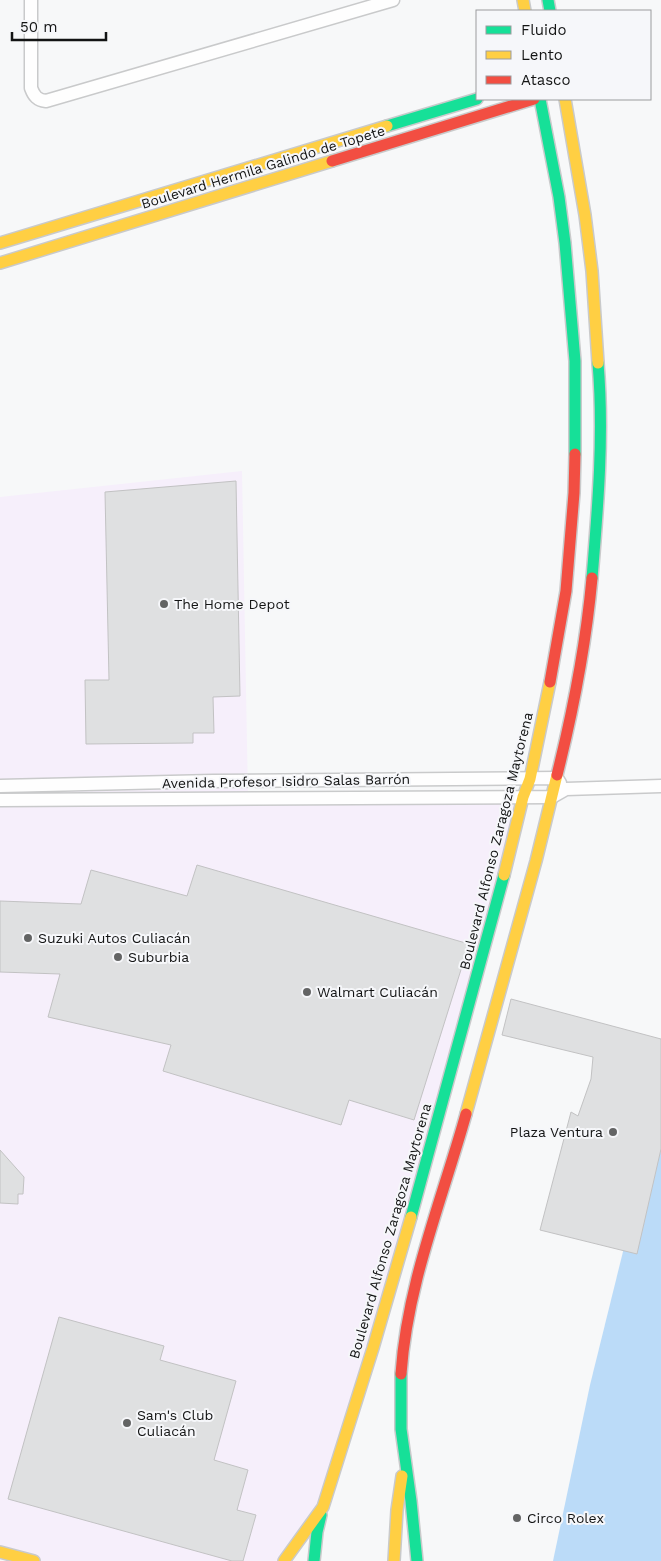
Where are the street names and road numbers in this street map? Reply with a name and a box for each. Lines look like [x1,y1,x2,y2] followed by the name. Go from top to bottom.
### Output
[139,122,387,212] street label: Boulevard Hermila Galindo de Topete
[456,710,536,972] street label: Boulevard Alfonso Zaragoza Maytorena
[162,771,410,791] street label: Avenida Profesor Isidro Salas Barrón
[346,1101,434,1361] street label: Boulevard Alfonso Zaragoza Maytorena

